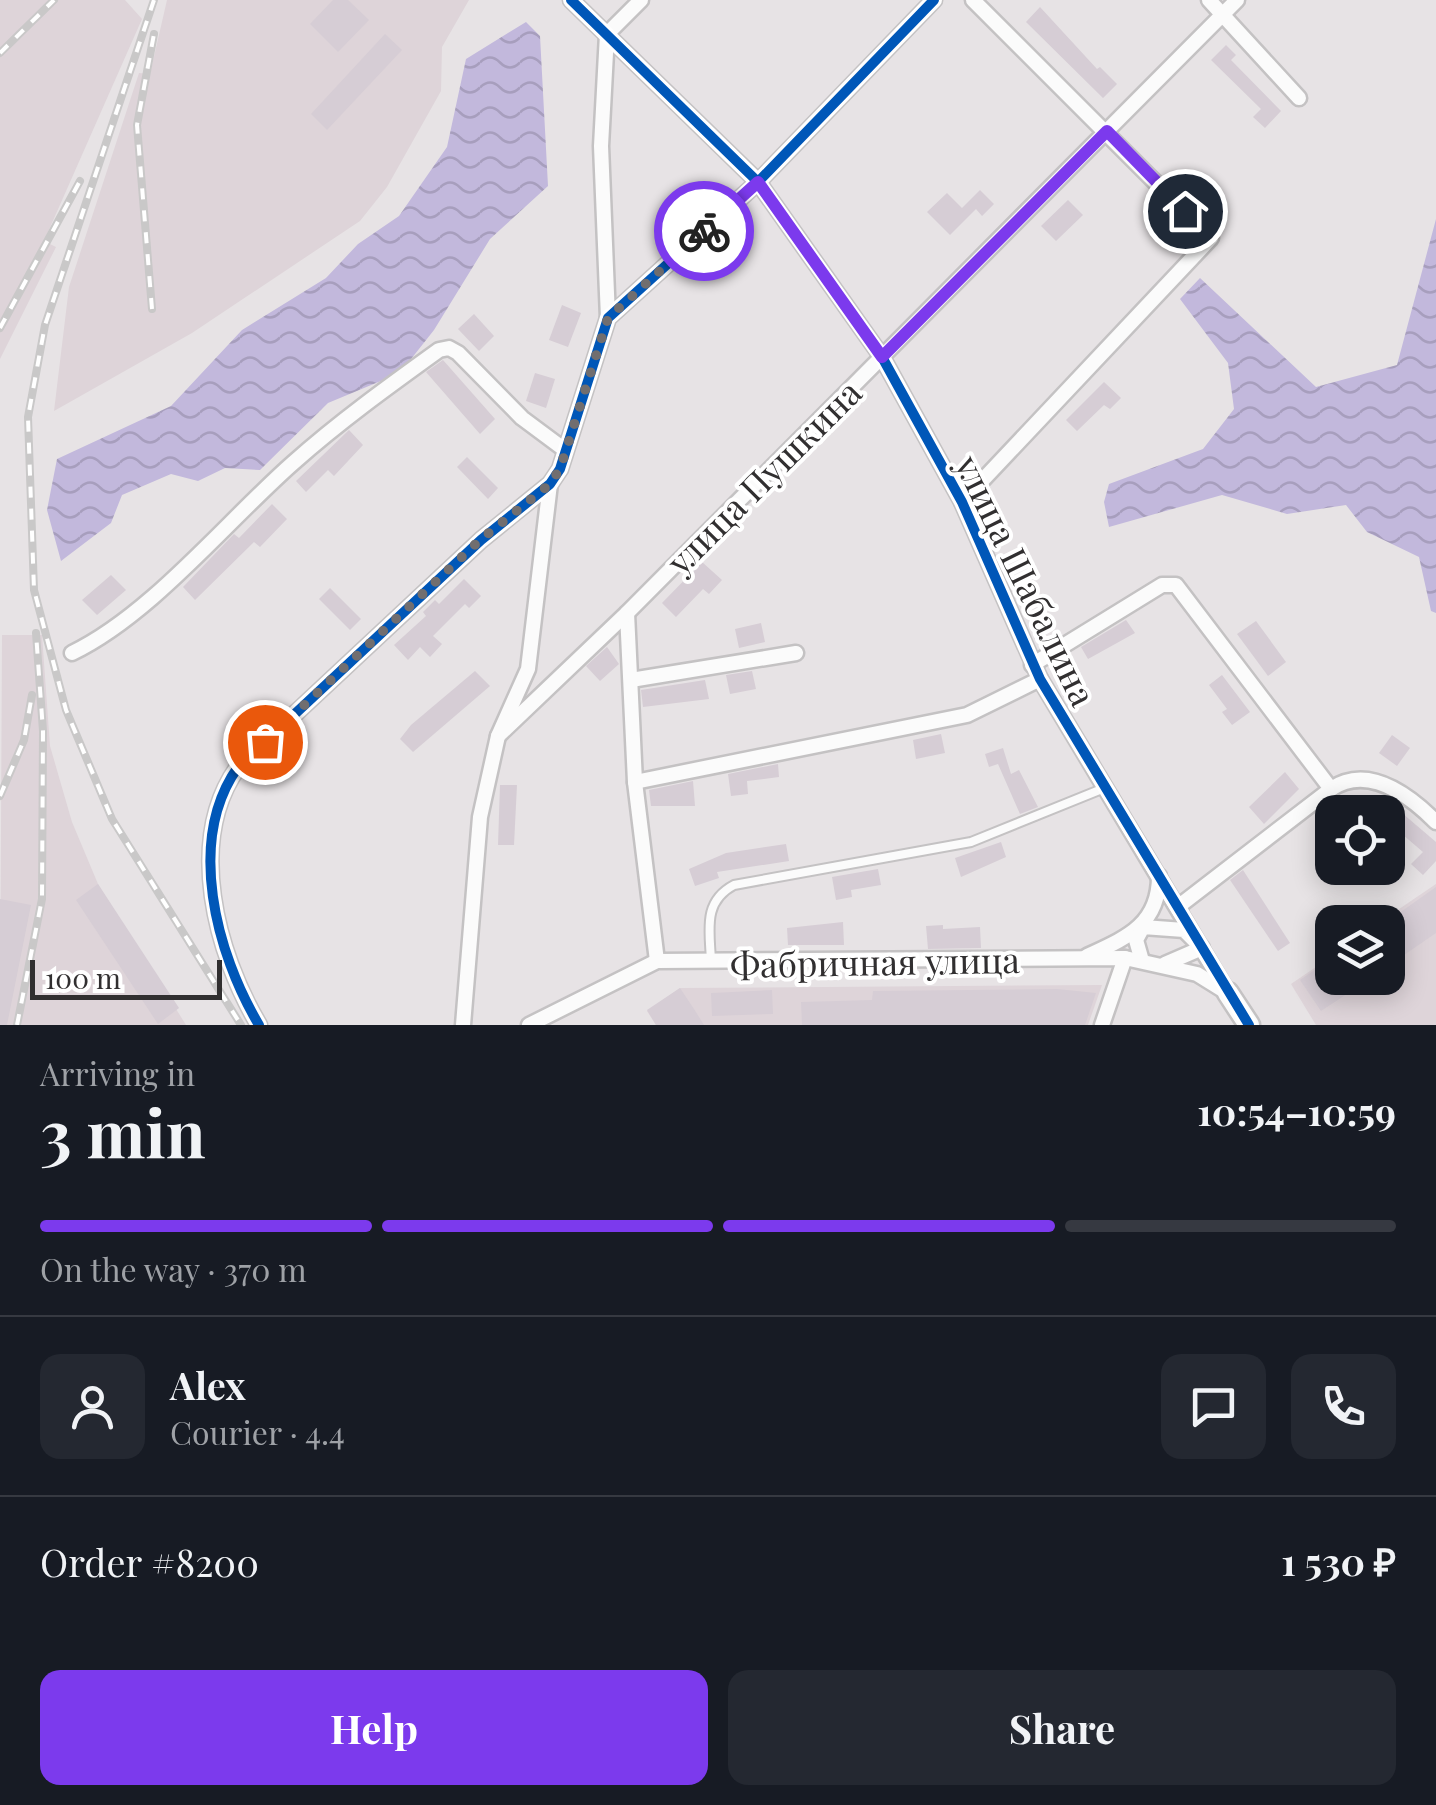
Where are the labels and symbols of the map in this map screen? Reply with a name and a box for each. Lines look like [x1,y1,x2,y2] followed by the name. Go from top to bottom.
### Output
[1143,169,1228,254] pin
[654,181,754,281] courier
[655,368,871,584] street label: улица Пушкина
[946,446,1108,714] street label: улица Шабалина
[223,700,308,785] pin
[730,935,1021,987] street label: Фабричная улица
[30,955,222,1000] scale bar

